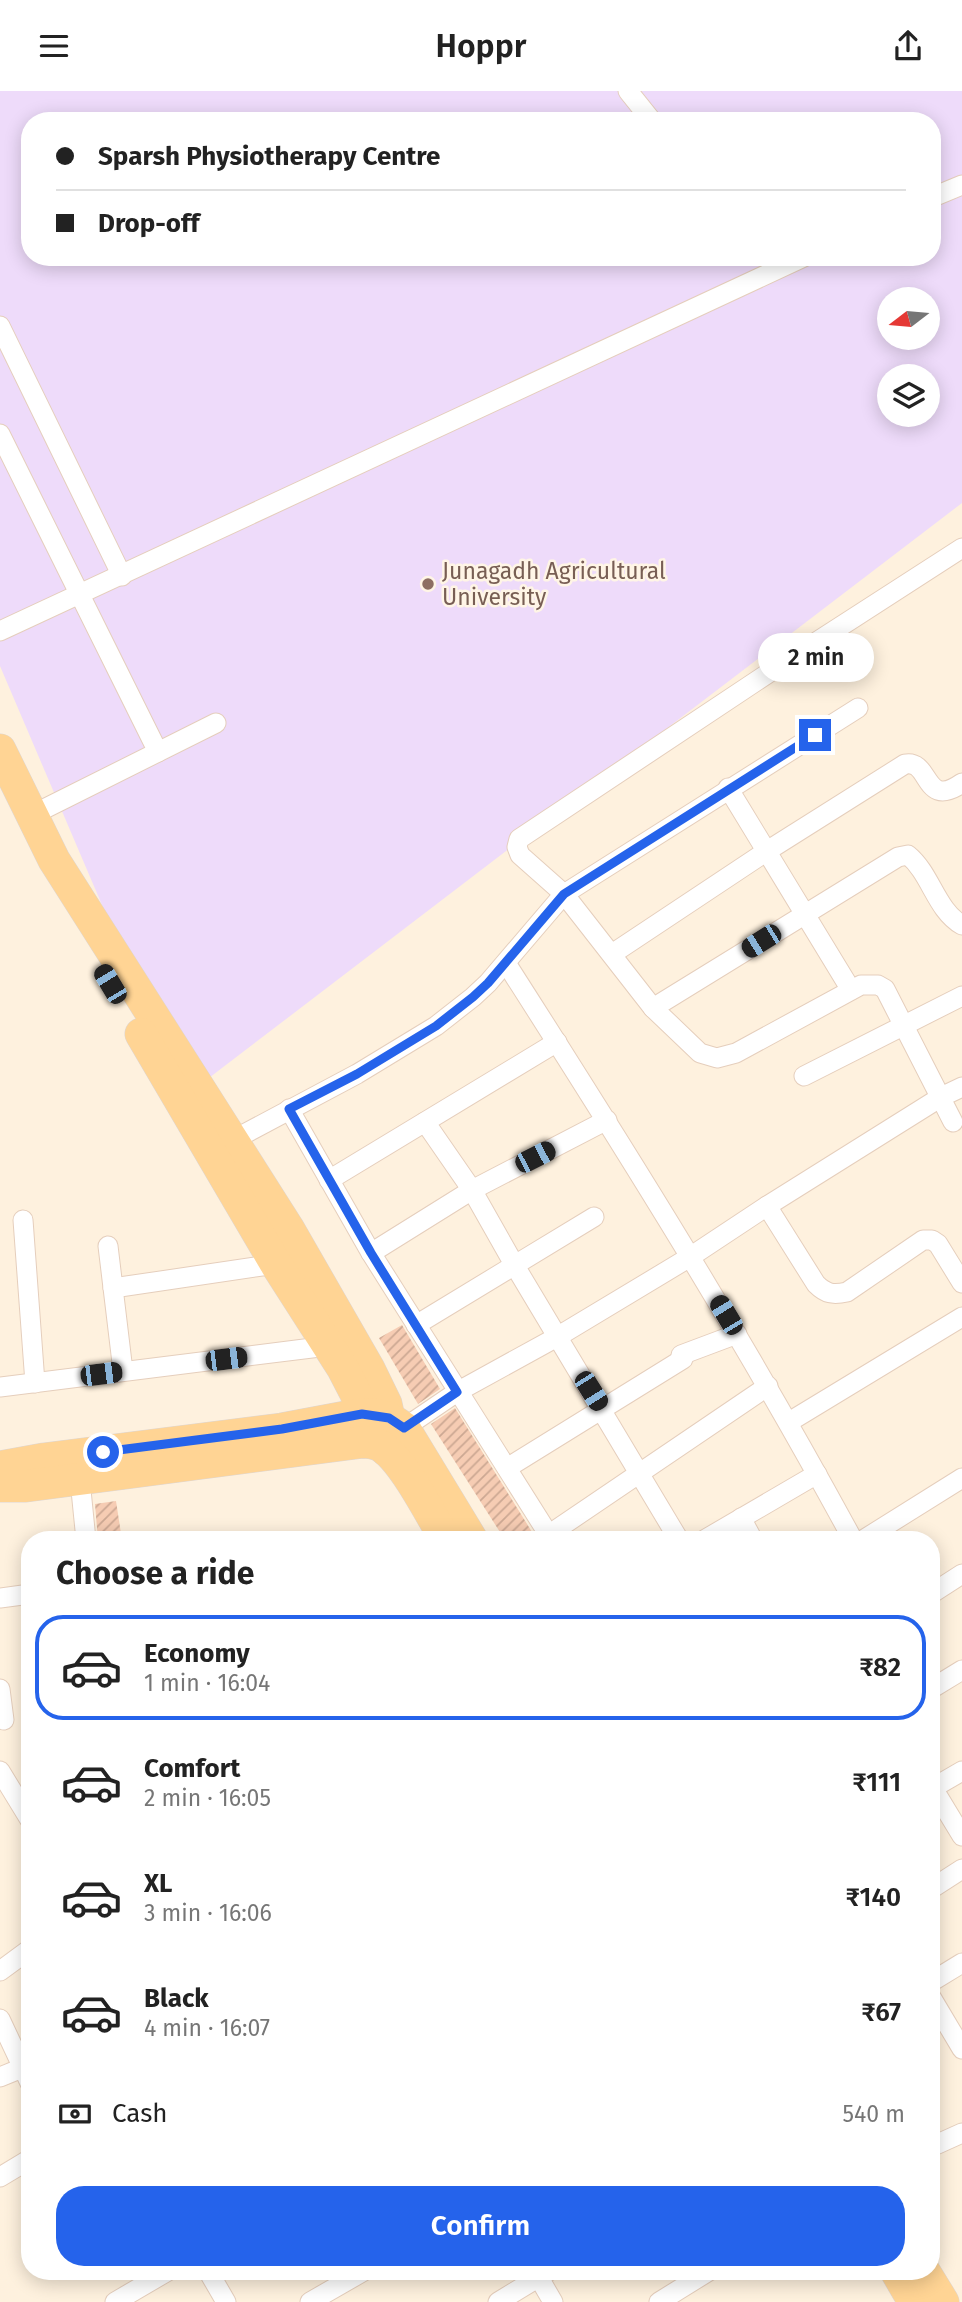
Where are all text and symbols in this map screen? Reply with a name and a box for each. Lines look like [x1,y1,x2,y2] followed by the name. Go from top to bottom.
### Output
[35,27,73,65] icon: menu
[436,27,526,65] text: Hoppr
[889,27,927,65] icon: share
[98,141,440,172] text: Sparsh Physiotherapy Centre
[98,208,200,239] text: Drop-off
[877,287,940,350] north arrow
[877,287,940,427] map controls
[877,364,940,427] button: layers
[442,557,666,611] place label: Junagadh Agricultural University
[420,576,436,592] marker: Junagadh Agricultural University
[757,633,873,683] callout: 2 min
[788,643,844,671] text: 2 min
[799,719,831,751] route end
[738,921,785,961] car
[91,961,130,1007] car
[512,1138,559,1176] car
[707,1292,746,1338] car
[204,1346,249,1372] car
[79,1361,124,1387] car
[571,1368,612,1414] car
[87,1436,119,1468] route start
[56,1554,254,1592] text: Choose a ride
[60,1636,123,1699] icon: car
[144,1638,250,1669] text: Economy
[859,1652,901,1683] text: ₹82
[144,1669,270,1697] text: 1 min · 16:04
[60,1751,123,1814] icon: car
[144,1753,240,1784] text: Comfort
[852,1767,901,1798] text: ₹111
[144,1784,271,1812] text: 2 min · 16:05
[60,1866,123,1929] icon: car
[144,1868,172,1899] text: XL
[846,1882,901,1913] text: ₹140
[144,1899,272,1927] text: 3 min · 16:06
[60,1981,123,2044] icon: car
[144,1983,209,2014] text: Black
[861,1997,901,2028] text: ₹67
[144,2014,270,2042] text: 4 min · 16:07
[56,2095,94,2133] icon: cash
[112,2098,168,2129] text: Cash
[843,2100,905,2128] text: 540 m
[56,2186,905,2266] button: Confirm

